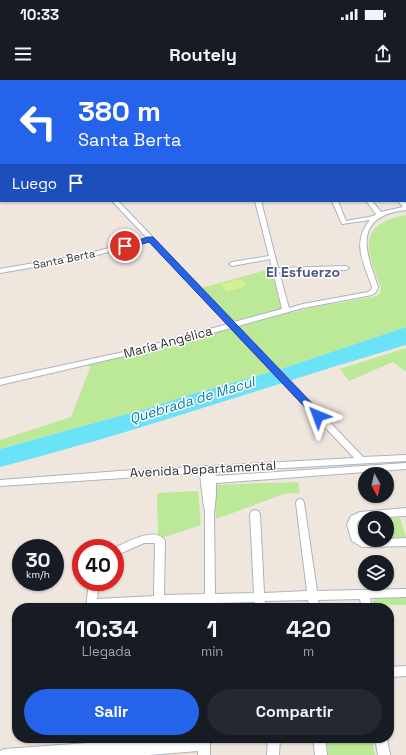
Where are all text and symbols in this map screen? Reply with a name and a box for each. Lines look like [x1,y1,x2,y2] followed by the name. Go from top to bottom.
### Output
[20,5,59,24] text: 10:33
[12,43,34,65] icon: menu
[169,43,237,66] text: Routely
[372,43,394,65] icon: share
[78,93,161,129] text: 380 m
[12,96,64,148] icon: left
[78,128,181,151] text: Santa Berta
[65,172,87,194] icon: arrive
[12,174,57,193] text: Luego
[108,229,142,263] pin
[114,235,136,257] icon: arrive
[32,246,97,272] street label: Santa Berta
[266,263,340,281] district label: El Esfuerzo
[122,322,215,362] street label: María Angélica
[127,372,258,428] water label: Quebrada de Macul
[297,395,339,437] position arrow
[129,457,277,481] street label: Avenida Departamental
[358,467,394,503] north arrow
[358,467,394,591] map controls
[358,511,394,547] button: search
[72,539,124,591] speed limit sign: 40
[25,547,51,573] text: 30
[358,555,394,591] button: layers
[26,568,50,581] text: km/h
[75,613,138,644] text: 10:34
[207,613,218,644] text: 1
[286,613,331,644] text: 420
[82,643,131,660] text: Llegada
[201,643,223,660] text: min
[303,643,314,660] text: m
[24,689,199,735] button: Salir
[207,689,382,735] button: Compartir

